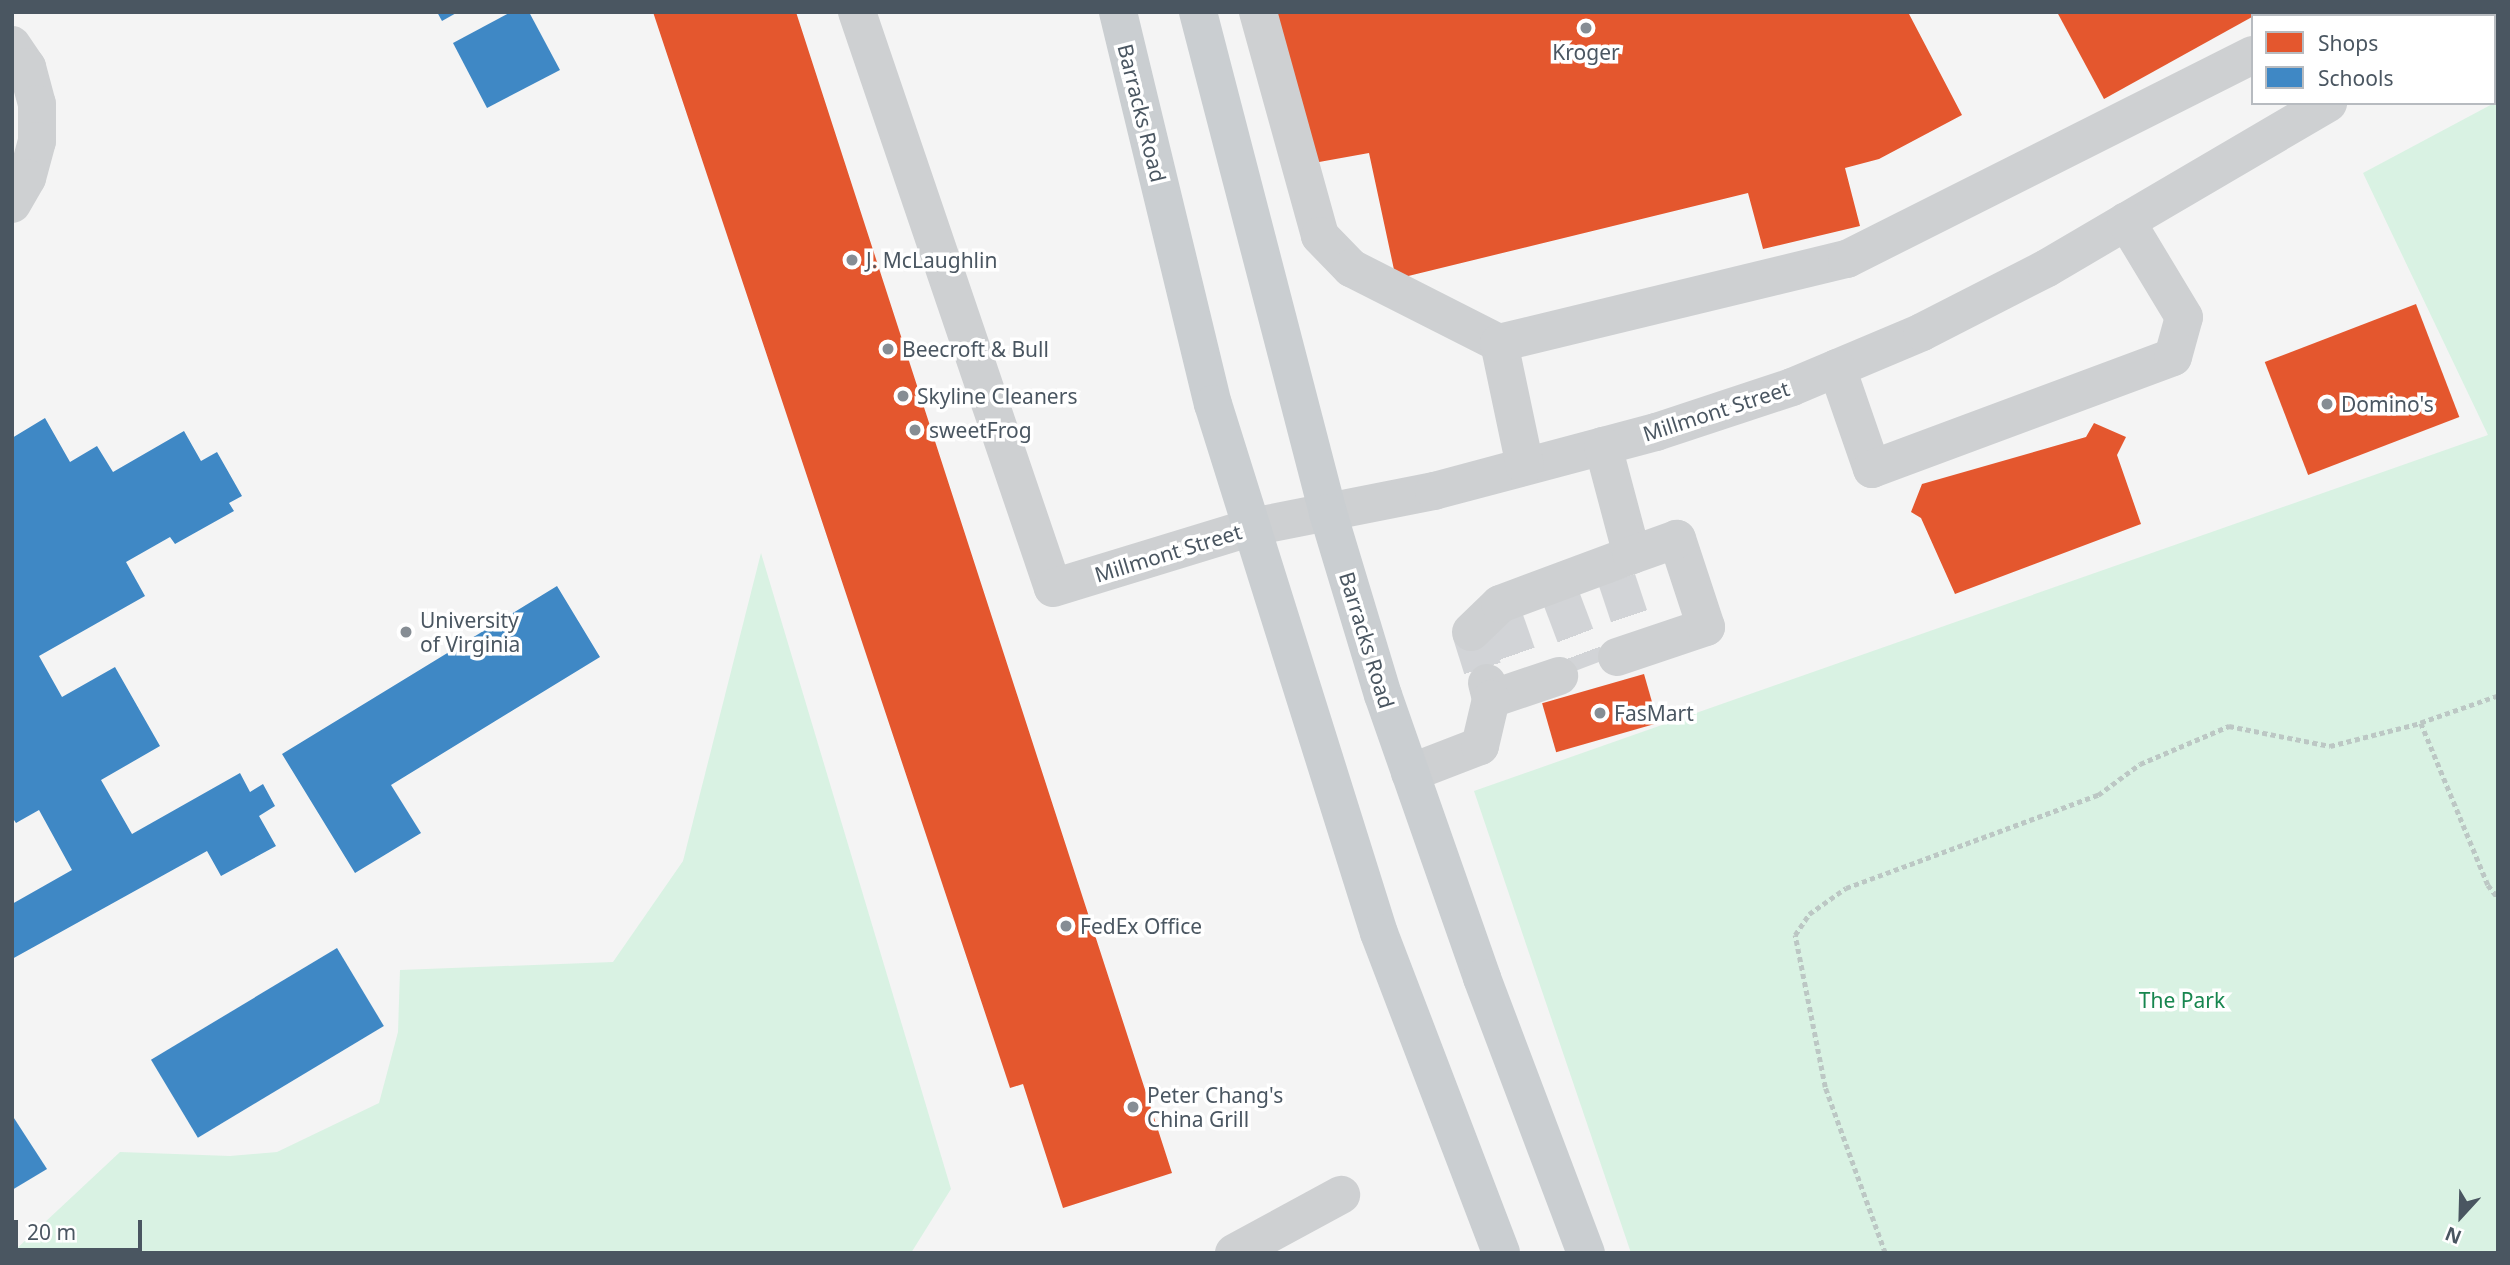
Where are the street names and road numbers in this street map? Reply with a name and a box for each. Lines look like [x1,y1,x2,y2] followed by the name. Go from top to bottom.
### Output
[1113,41,1171,185] street label: Barracks Road
[1640,375,1792,447] street label: Millmont Street
[1091,519,1245,587] street label: Millmont Street
[1334,569,1400,711] street label: Barracks Road

